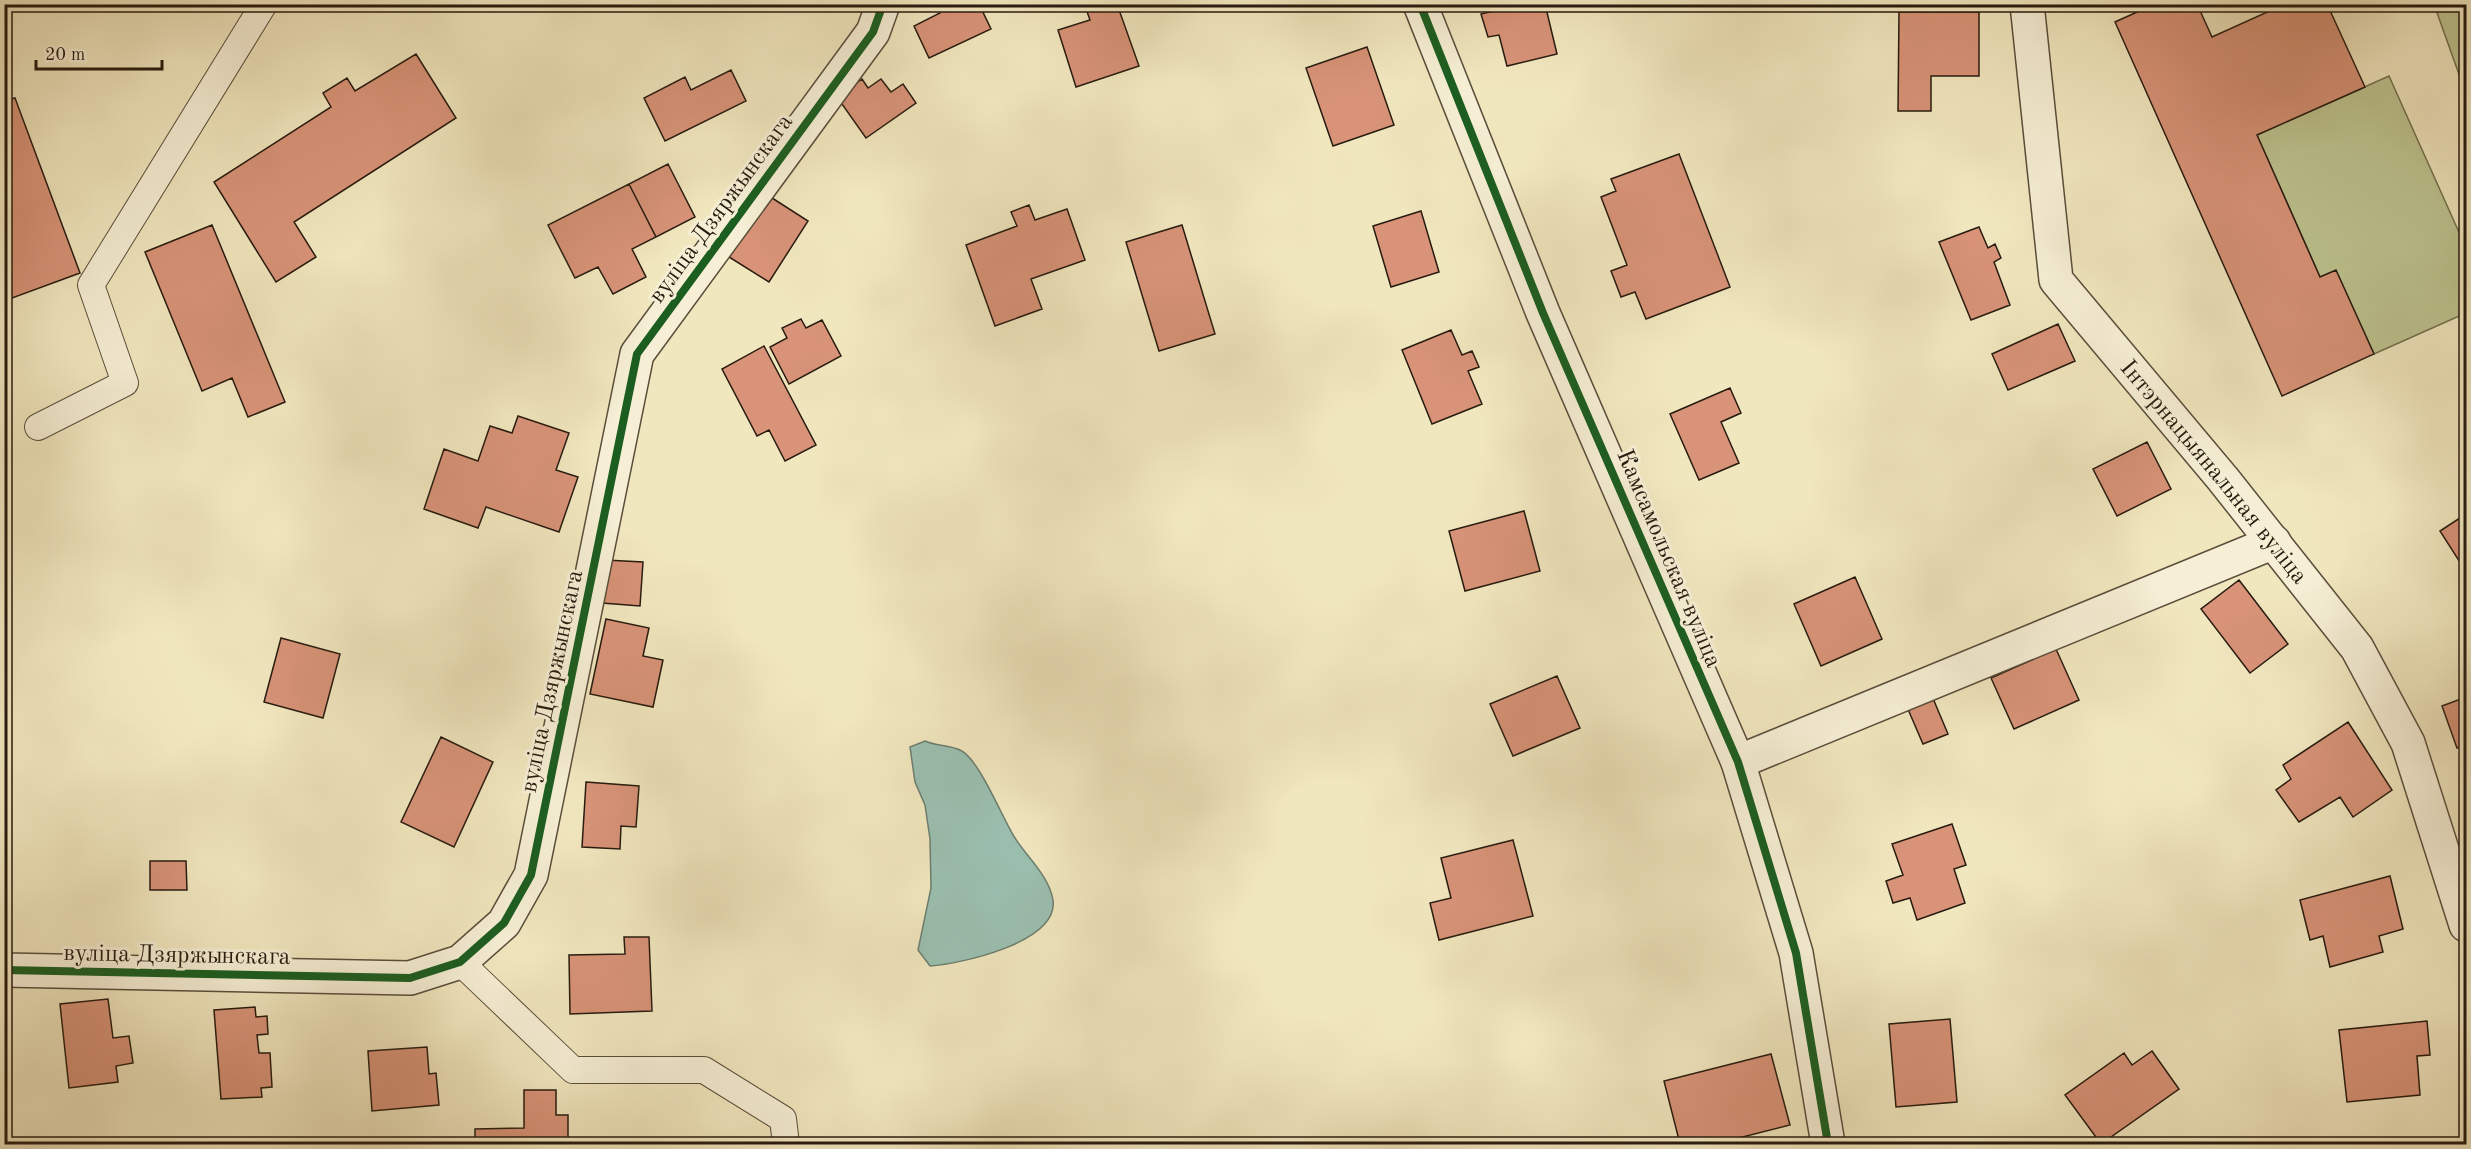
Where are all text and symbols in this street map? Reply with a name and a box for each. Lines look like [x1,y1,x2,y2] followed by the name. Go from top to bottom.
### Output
[36,33,162,71] scale bar
[45,46,85,64] text: 20 m
[645,110,798,308] street label: вуліца Дзяржынскага
[2115,356,2311,589] street label: Інтэрнацыянальная вуліца
[1611,446,1725,672] street label: Камсамольская вуліца
[518,568,588,795] street label: вуліца Дзяржынскага
[63,942,291,970] street label: вуліца Дзяржынскага

